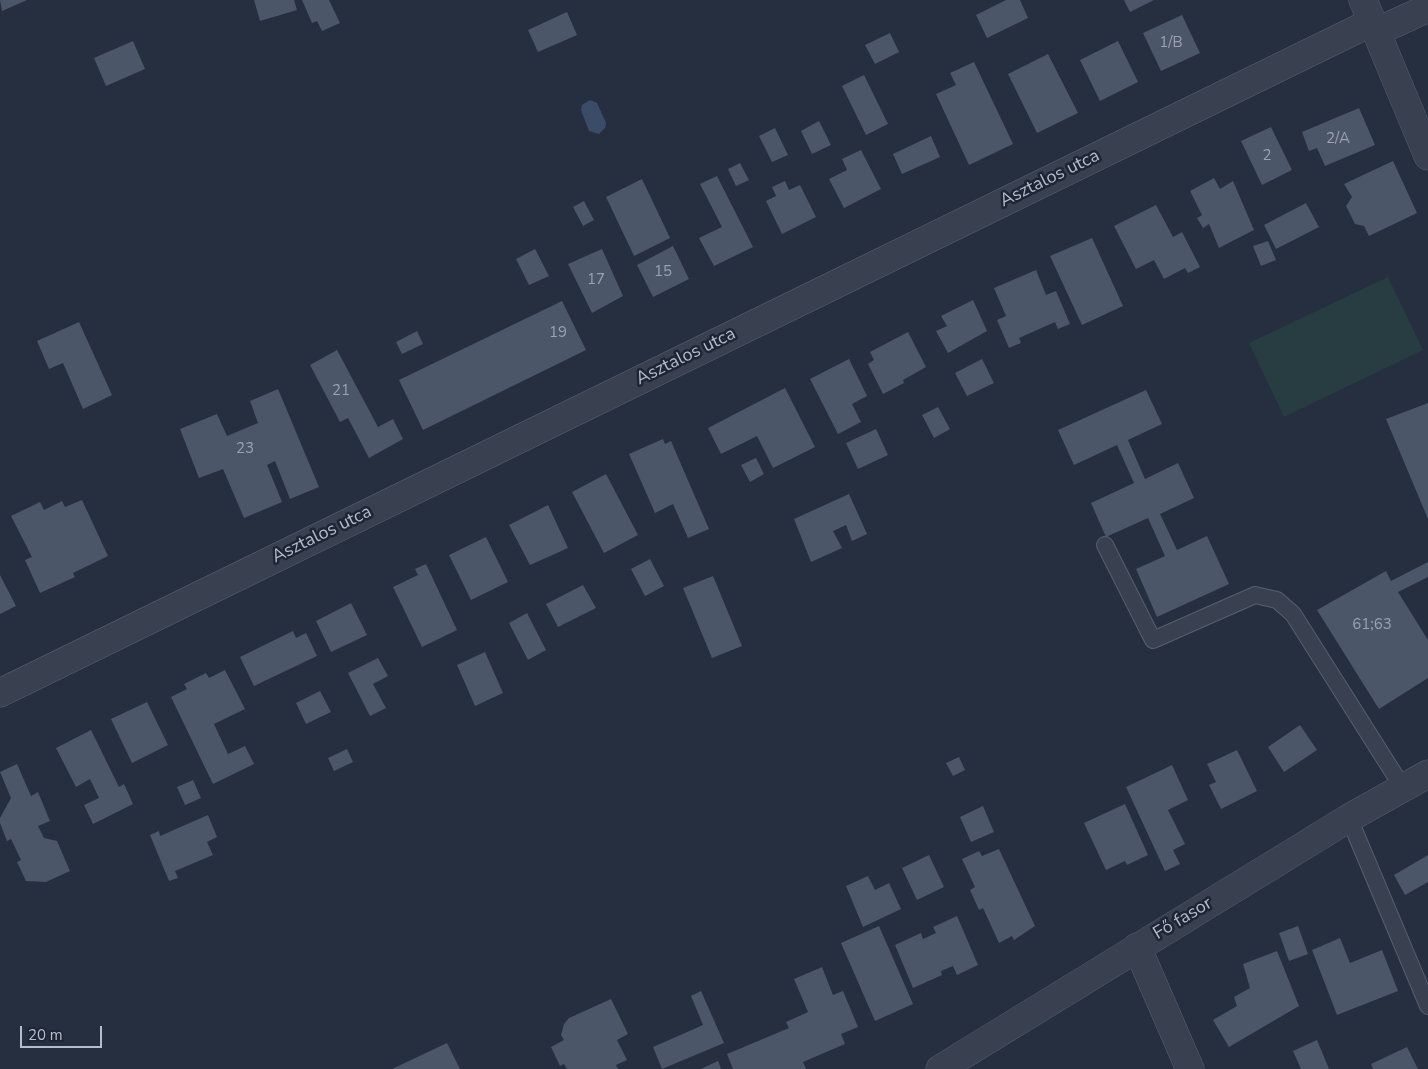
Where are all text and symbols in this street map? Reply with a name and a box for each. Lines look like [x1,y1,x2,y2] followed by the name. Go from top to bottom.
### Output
[1159,34,1183,52] house number: 1/B
[1326,130,1350,148] house number: 2/A
[997,146,1103,212] street label: Asztalos utca
[1263,147,1271,165] house number: 2
[654,263,672,281] house number: 15
[587,271,605,289] house number: 17
[549,324,567,342] house number: 19
[633,324,739,390] street label: Asztalos utca
[332,382,350,400] house number: 21
[236,440,254,458] house number: 23
[269,502,375,568] street label: Asztalos utca
[1352,616,1392,634] house number: 61;63
[1150,893,1216,945] street label: Fő fasor
[22,1016,105,1048] scale bar
[28,1025,63,1045] text: 20 m

